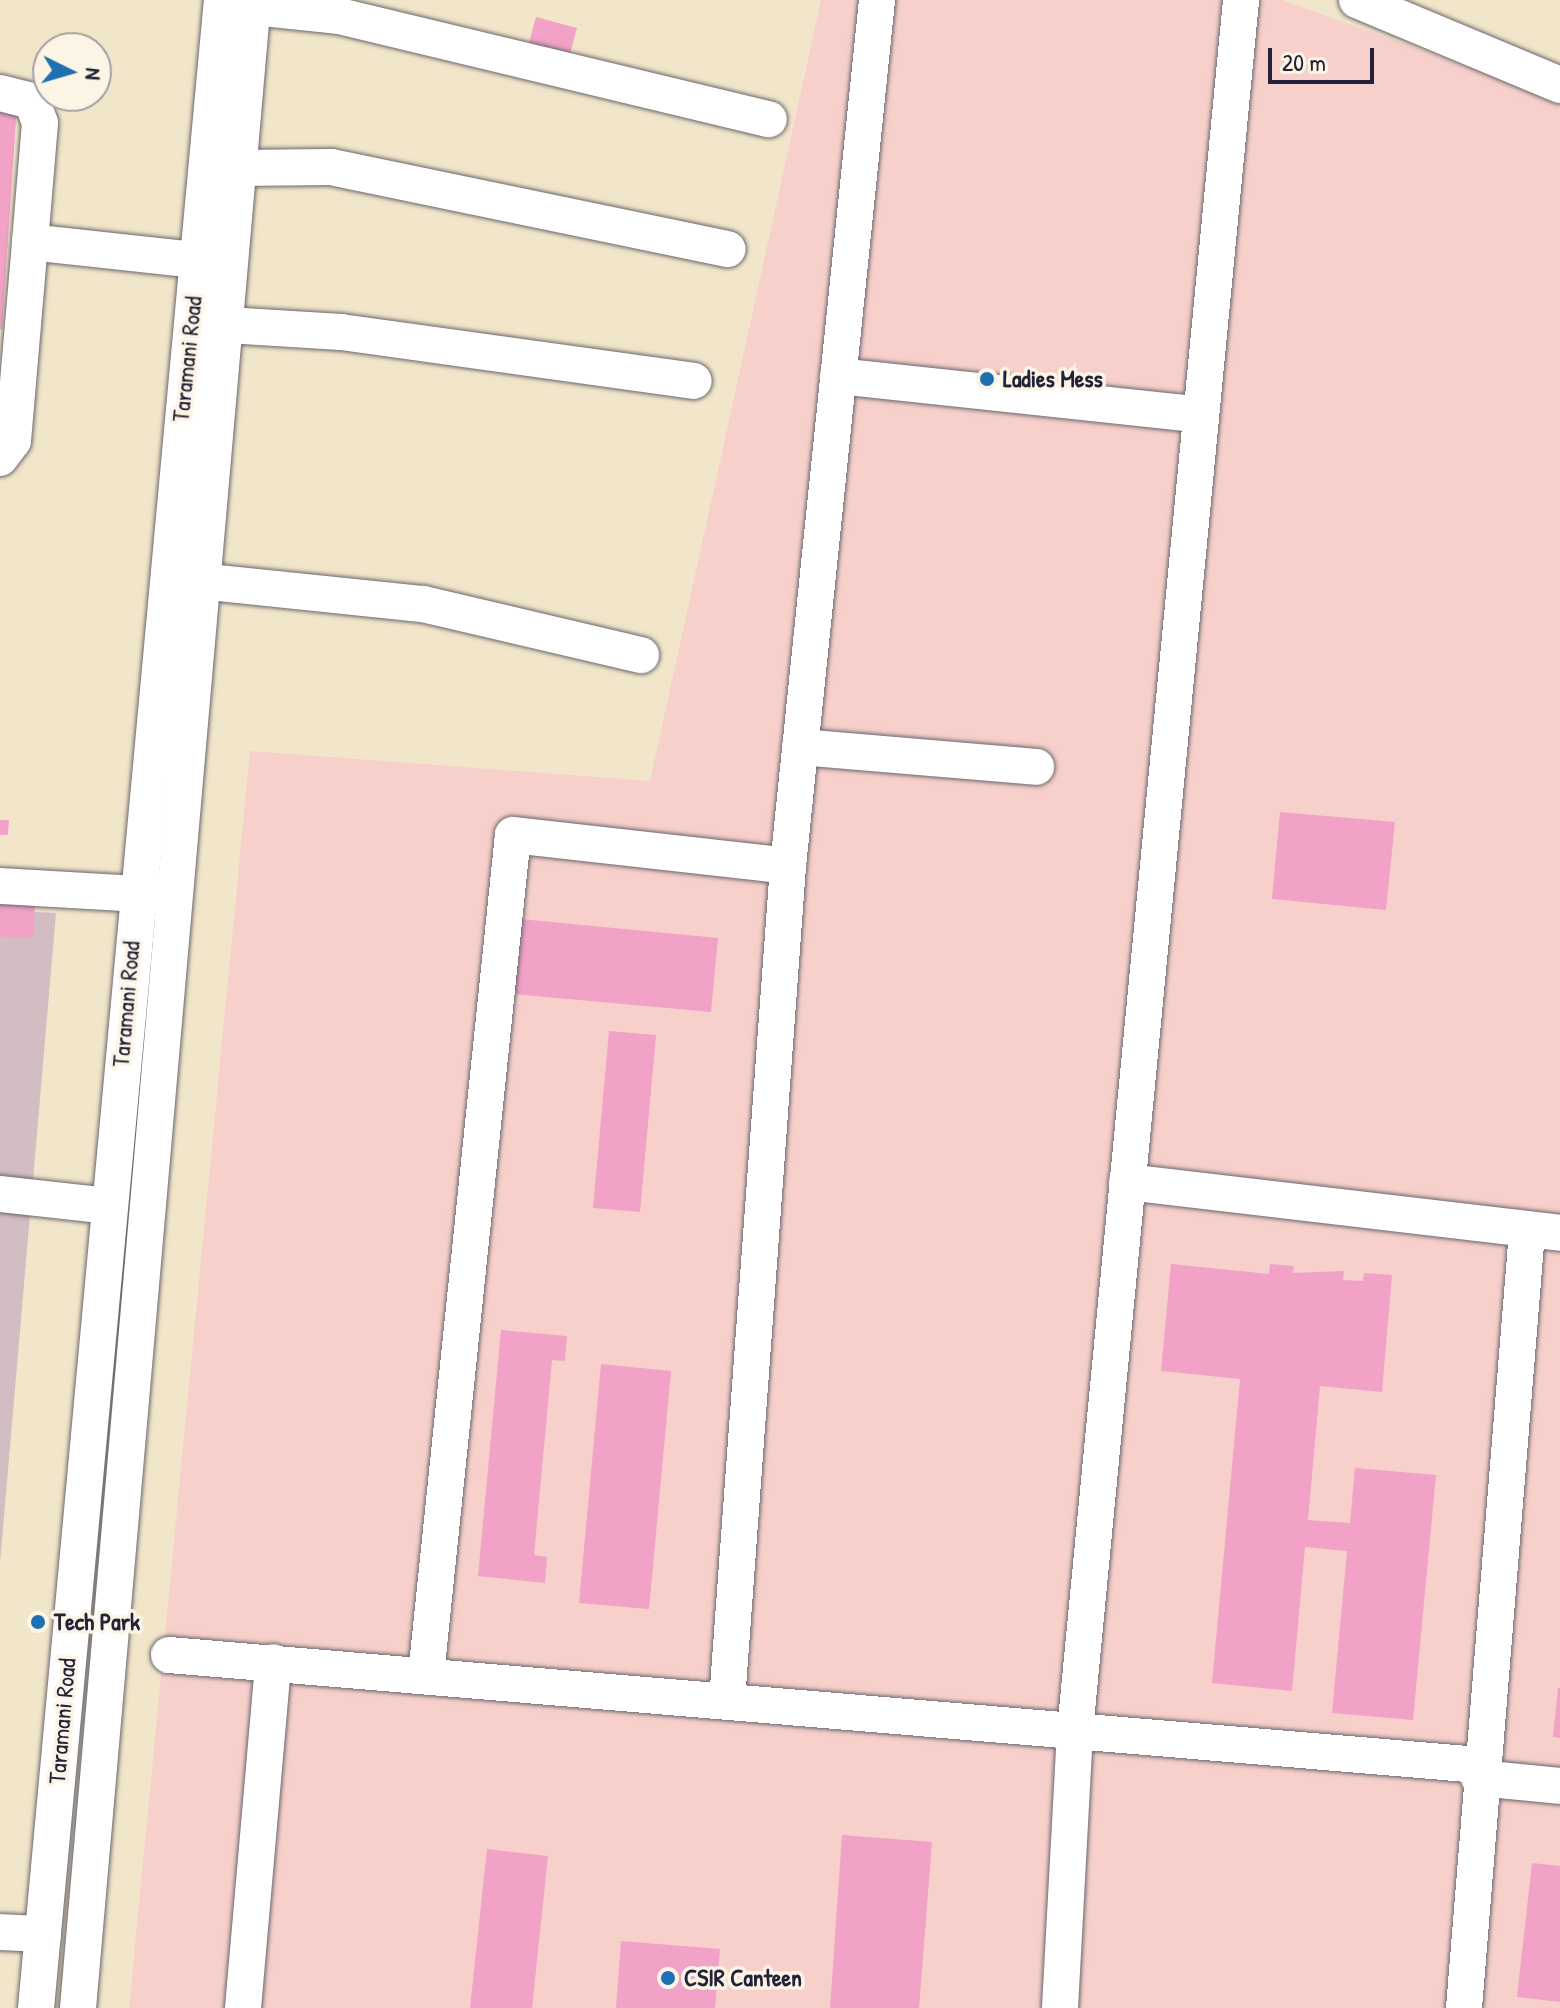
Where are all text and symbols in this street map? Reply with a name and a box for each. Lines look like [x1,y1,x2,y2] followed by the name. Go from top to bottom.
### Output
[32,32,112,112] north arrow
[1272,32,1378,82] scale bar
[1282,46,1326,78] text: 20 m
[78,67,109,81] text: N
[166,295,208,423] street label: Taramani Road
[1003,365,1103,393] place label: Ladies Mess
[978,370,996,388] marker: Ladies Mess
[106,940,146,1068] street label: Taramani Road
[54,1608,140,1636] place label: Tech Park
[29,1613,47,1631] marker: Tech Park
[42,1657,82,1785] street label: Taramani Road
[684,1964,802,1992] place label: CSIR Canteen
[659,1969,677,1987] marker: CSIR Canteen

